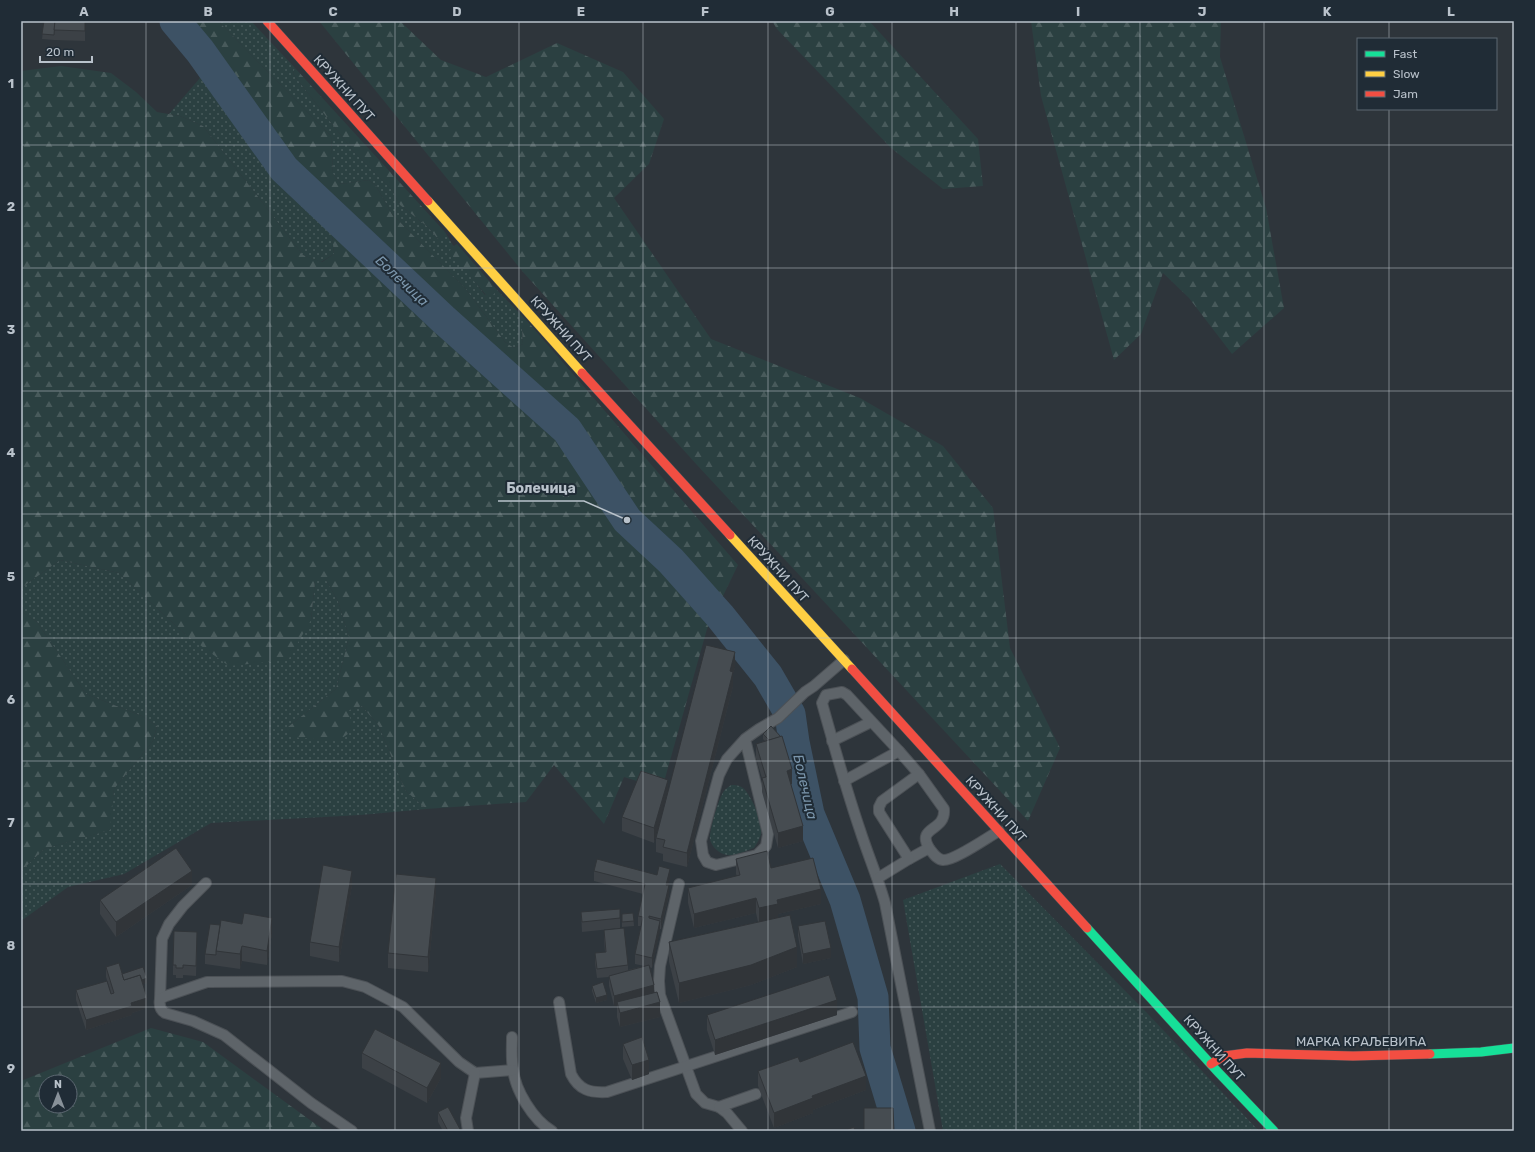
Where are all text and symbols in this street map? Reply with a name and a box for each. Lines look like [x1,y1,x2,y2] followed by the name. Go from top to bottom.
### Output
[79,4,89,19] text: A
[203,4,213,19] text: B
[328,4,338,19] text: C
[452,4,462,19] text: D
[577,4,585,19] text: E
[701,4,709,19] text: F
[825,4,835,19] text: G
[949,4,959,19] text: H
[1076,4,1080,19] text: I
[1198,4,1206,19] text: J
[1323,4,1332,19] text: K
[1447,4,1455,19] text: L
[40,38,92,64] scale bar
[1357,38,1497,110] legend
[46,45,74,59] text: 20 m
[1393,47,1417,61] text: Fast
[310,52,378,124] street label: КРУЖНИ ПУТ
[1393,67,1420,81] text: Slow
[8,76,14,91] text: 1
[1393,87,1418,101] text: Jam
[7,199,15,214] text: 2
[372,252,432,310] water label: Болечица
[527,293,595,365] street label: КРУЖНИ ПУТ
[7,322,16,337] text: 3
[7,445,16,460] text: 4
[498,475,584,501] callout: Болечица
[506,480,576,497] text: Болечица
[744,533,812,605] street label: КРУЖНИ ПУТ
[7,569,15,584] text: 5
[7,692,16,707] text: 6
[789,753,821,821] water label: Болечица
[962,773,1030,845] street label: КРУЖНИ ПУТ
[7,815,15,830] text: 7
[7,938,16,953] text: 8
[1180,1012,1248,1084] street label: КРУЖНИ ПУТ
[1296,1034,1426,1049] street label: МАРКА КРАЉЕВИЋА
[7,1061,15,1076] text: 9
[38,1074,78,1114] north arrow
[54,1078,62,1091] text: N

